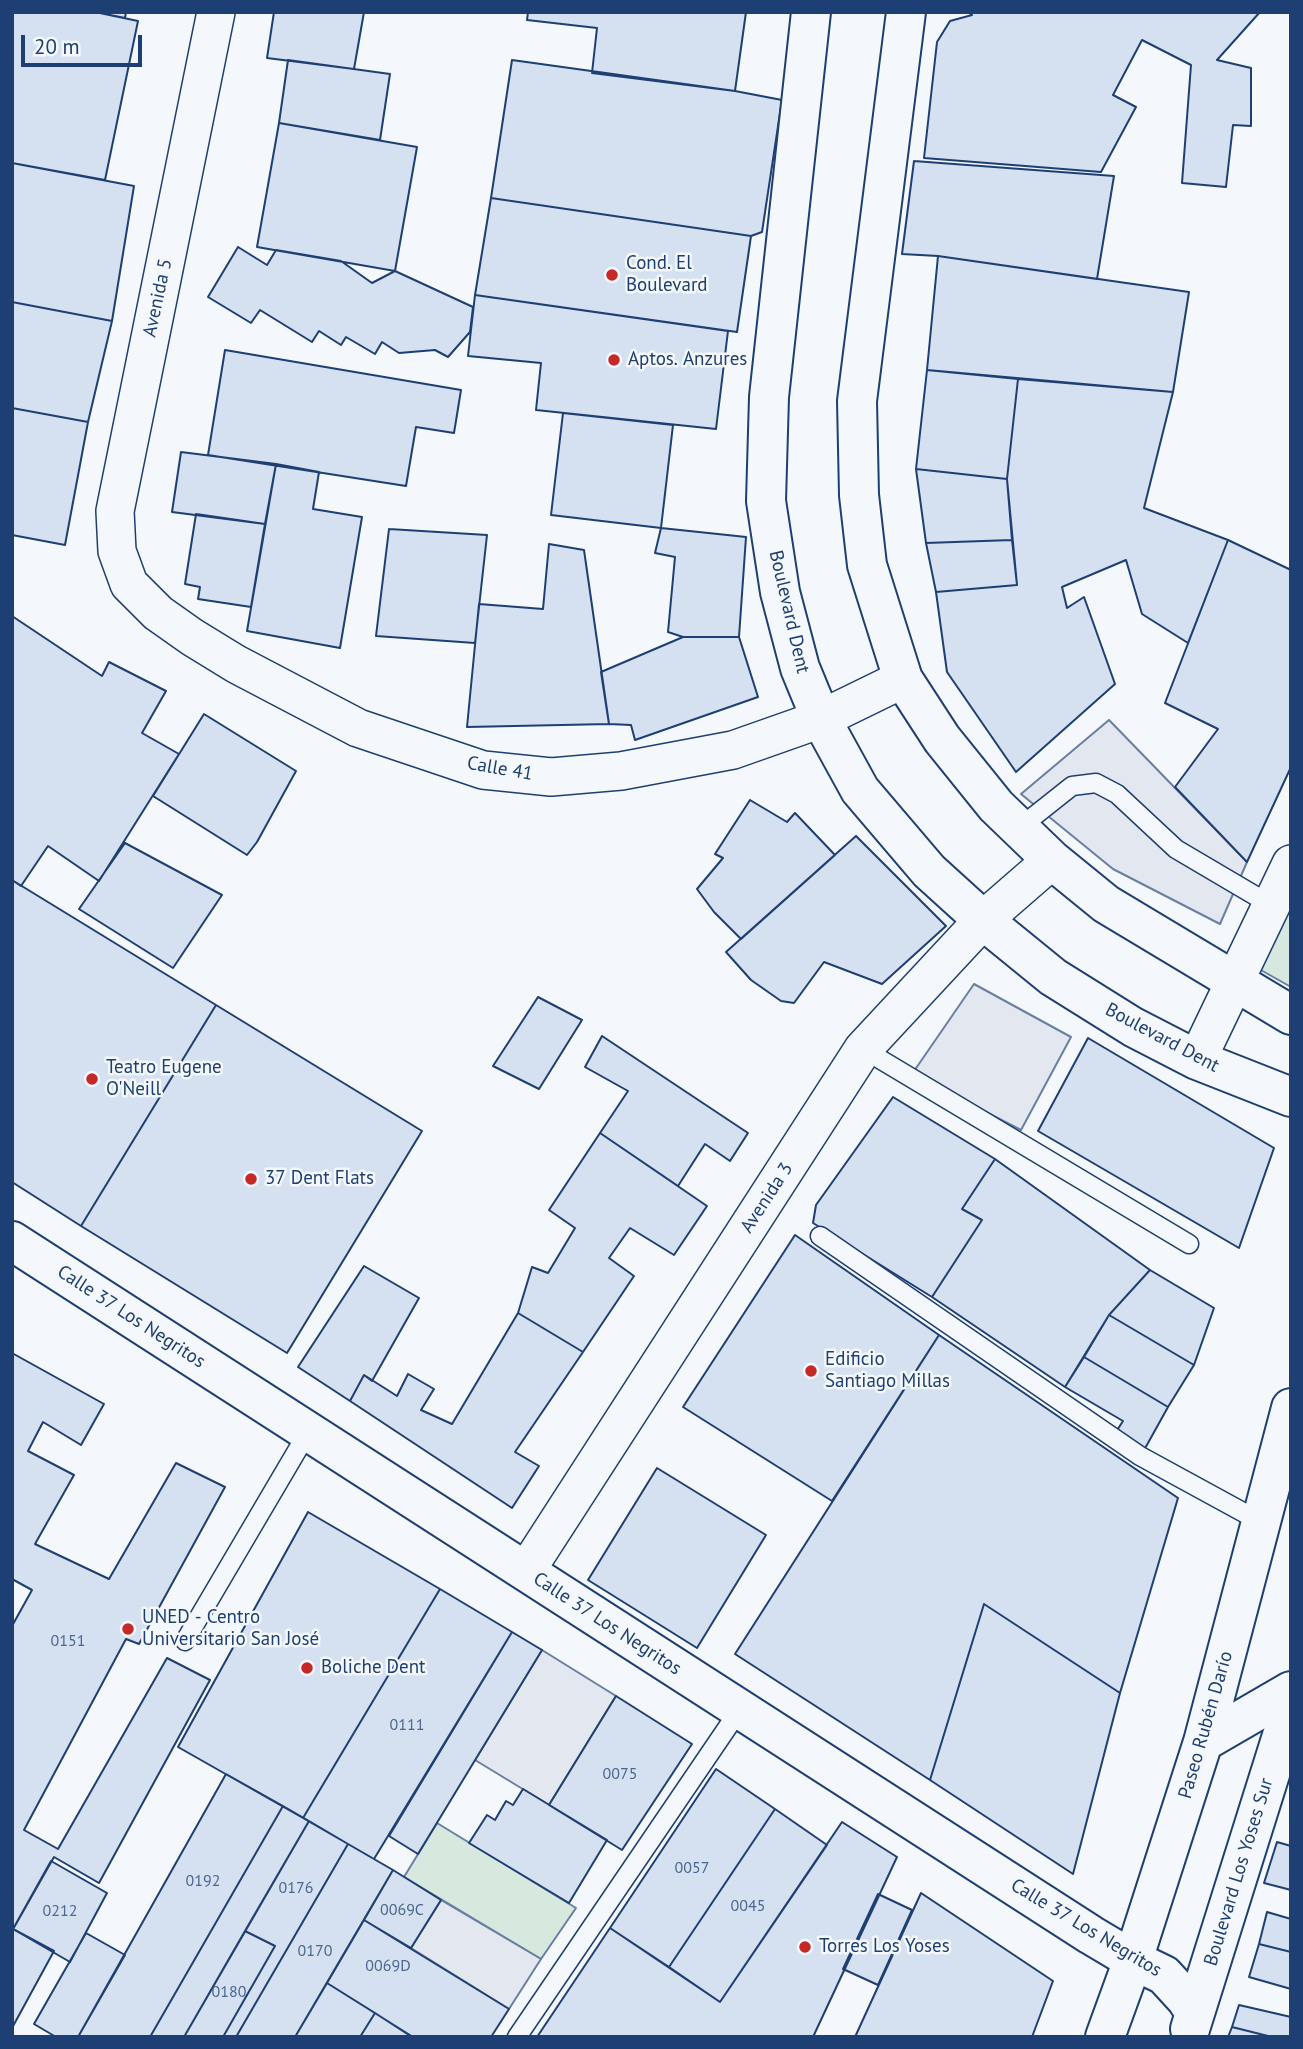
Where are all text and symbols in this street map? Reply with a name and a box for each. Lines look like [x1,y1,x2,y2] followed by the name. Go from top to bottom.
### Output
[24,21,145,65] scale bar
[34,33,80,60] text: 20 m
[626,253,708,297] place label: Cond. El Boulevard
[139,257,177,339] street label: Avenida 5
[604,267,620,283] marker: Cond. El Boulevard
[628,349,747,371] place label: Aptos. Anzures
[606,352,622,368] marker: Aptos. Anzures
[764,548,814,676] street label: Boulevard Dent
[465,752,535,786] street label: Calle 41
[1101,998,1223,1078] street label: Boulevard Dent
[106,1057,222,1101] place label: Teatro Eugene O'Neill
[84,1071,100,1087] marker: Teatro Eugene O'Neill
[736,1158,798,1238] street label: Avenida 3
[265,1168,374,1190] place label: 37 Dent Flats
[243,1171,259,1187] marker: 37 Dent Flats
[53,1261,209,1373] street label: Calle 37 Los Negritos
[825,1349,950,1393] place label: Edificio Santiago Millas
[803,1363,819,1379] marker: Edificio Santiago Millas
[529,1568,685,1680] street label: Calle 37 Los Negritos
[142,1607,319,1651] place label: UNED - Centro Universitario San José
[120,1621,136,1637] marker: UNED - Centro Universitario San José
[51,1631,85,1651] house number: 0151
[1174,1649,1238,1801] street label: Paseo Rubén Darío
[321,1657,426,1679] place label: Boliche Dent
[299,1660,315,1676] marker: Boliche Dent
[390,1715,424,1735] house number: 0111
[603,1764,637,1784] house number: 0075
[1200,1775,1278,1969] street label: Boulevard Los Yoses Sur
[675,1858,709,1878] house number: 0057
[186,1871,220,1891] house number: 0192
[1006,1874,1166,1982] street label: Calle 37 Los Negritos
[279,1878,313,1898] house number: 0176
[731,1896,765,1916] house number: 0045
[380,1900,424,1920] house number: 0069C
[43,1901,77,1921] house number: 0212
[819,1936,950,1958] place label: Torres Los Yoses
[797,1939,813,1955] marker: Torres Los Yoses
[298,1941,332,1961] house number: 0170
[365,1956,411,1976] house number: 0069D
[212,1982,246,2002] house number: 0180

